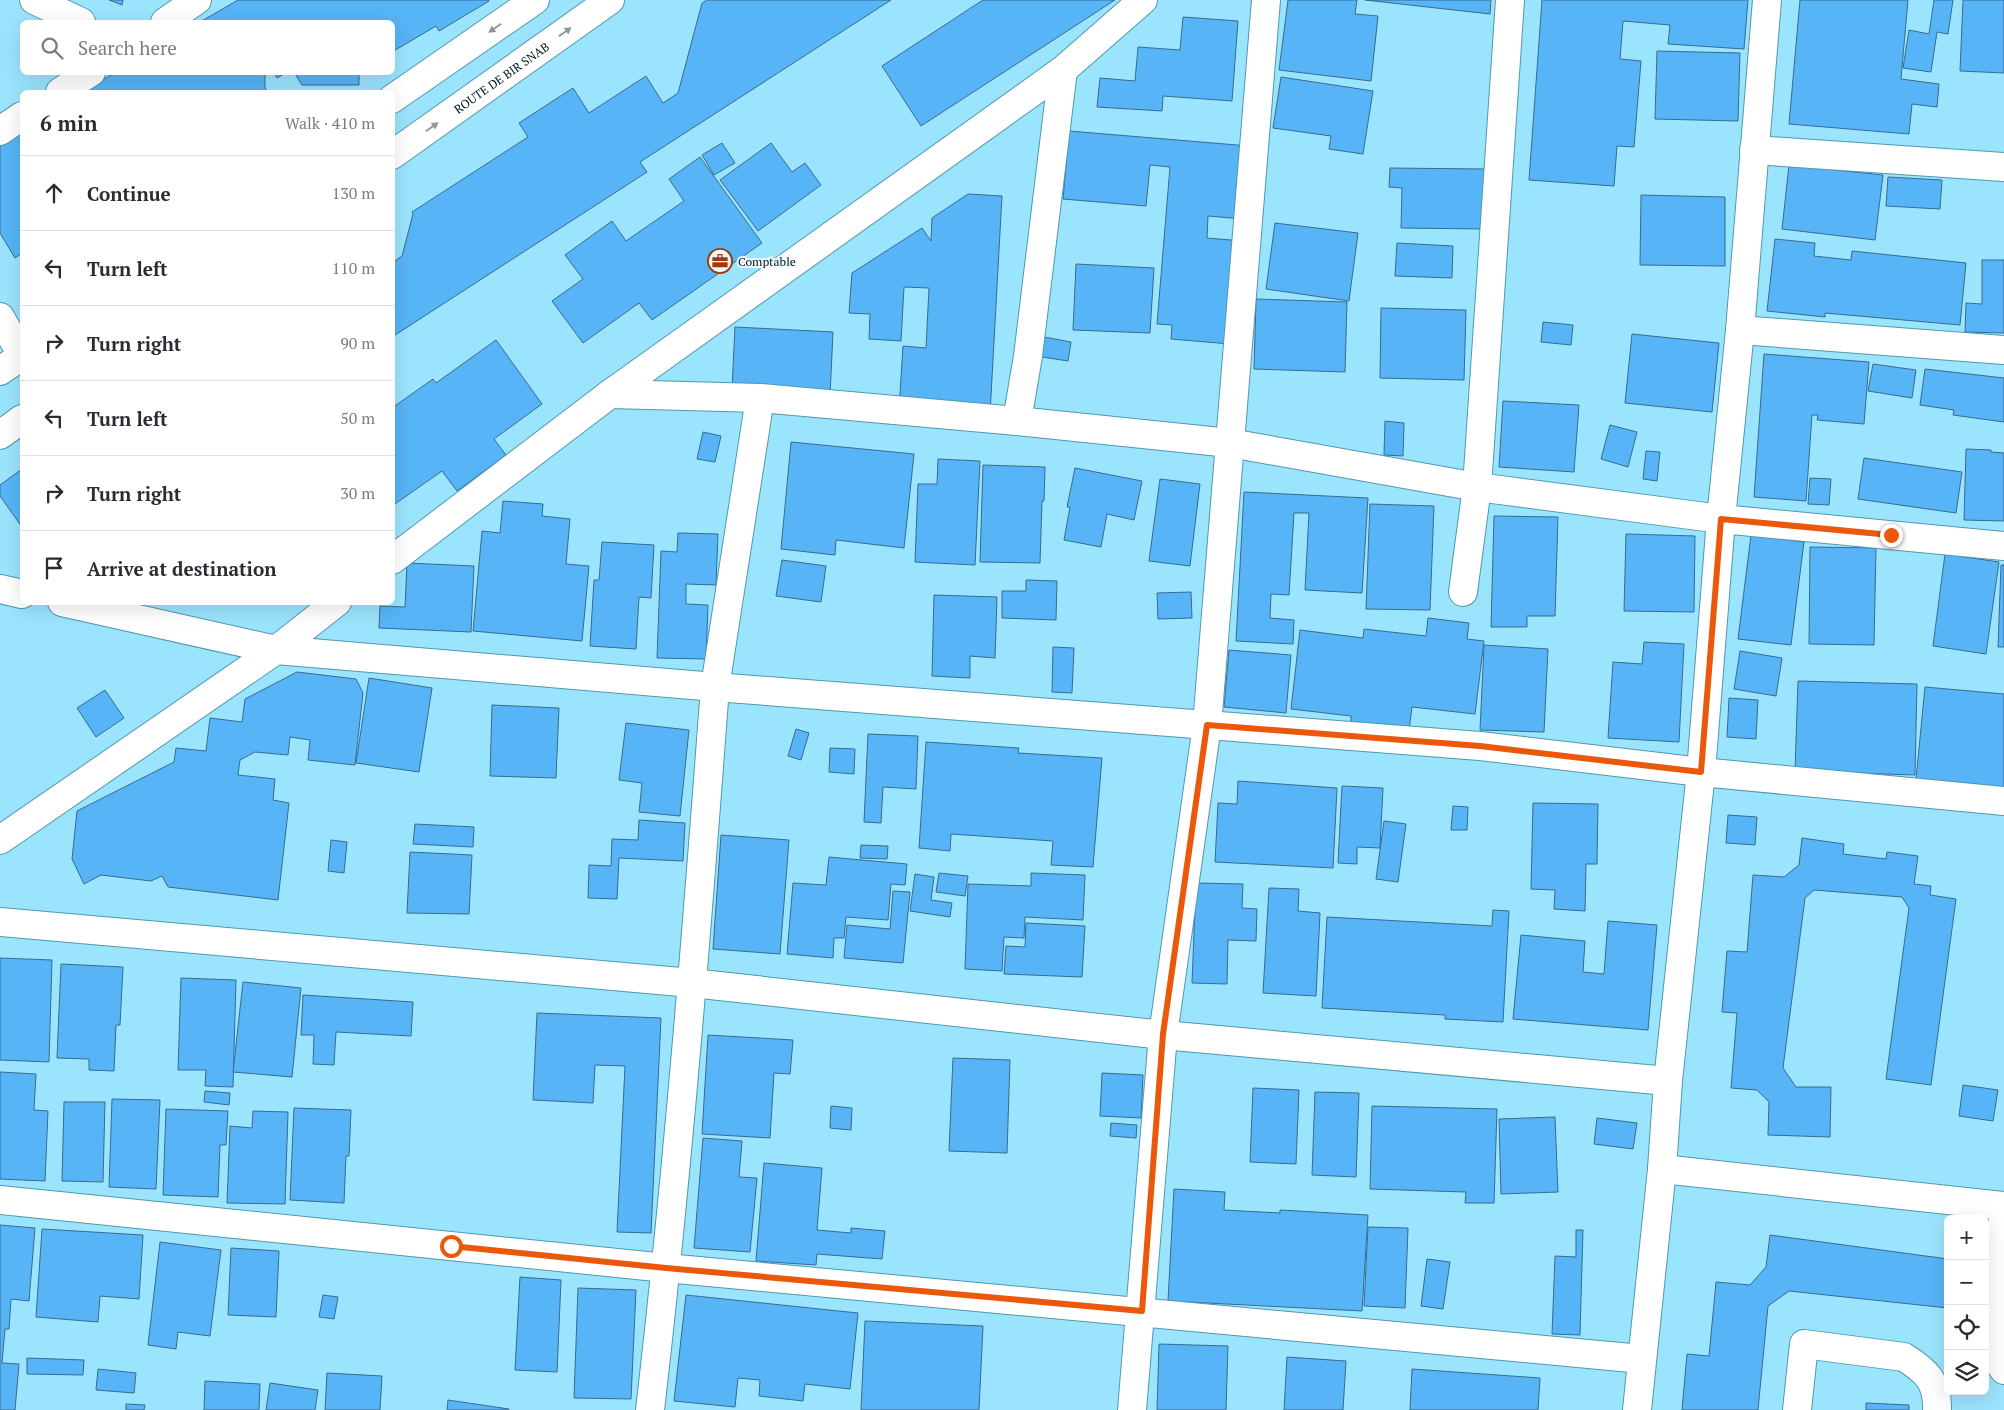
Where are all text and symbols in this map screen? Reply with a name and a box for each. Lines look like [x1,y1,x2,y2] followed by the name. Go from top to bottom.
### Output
[20,20,395,75] search box
[488,23,502,33] one-way arrow
[558,27,571,38] one-way arrow
[38,34,66,62] icon: search
[78,35,177,60] text: Search here
[451,38,552,116] street label: ROUTE DE BIR SNAB
[40,109,97,137] text: 6 min
[285,112,375,134] text: Walk · 410 m
[425,122,439,132] one-way arrow
[40,179,68,207] icon: ahead
[87,181,171,206] text: Continue
[332,182,375,204] text: 130 m
[707,248,733,274] office icon: Comptable
[40,254,68,282] icon: left
[738,254,796,269] place label: Comptable
[87,256,168,281] text: Turn left
[332,257,375,279] text: 110 m
[40,329,68,357] icon: right
[87,331,181,356] text: Turn right
[340,332,375,354] text: 90 m
[40,404,68,432] icon: left
[87,406,168,431] text: Turn left
[340,407,375,429] text: 50 m
[40,479,68,507] icon: right
[87,481,181,506] text: Turn right
[340,482,375,504] text: 30 m
[1880,524,1903,547] route end
[40,554,68,582] icon: arrive
[87,556,276,581] text: Arrive at destination
[1944,1215,1989,1395] map controls
[1944,1215,1989,1260] button: +
[440,1235,463,1258] route start
[1944,1260,1989,1305] button: −
[1944,1305,1989,1350] button: locate
[1944,1350,1989,1395] button: layers

